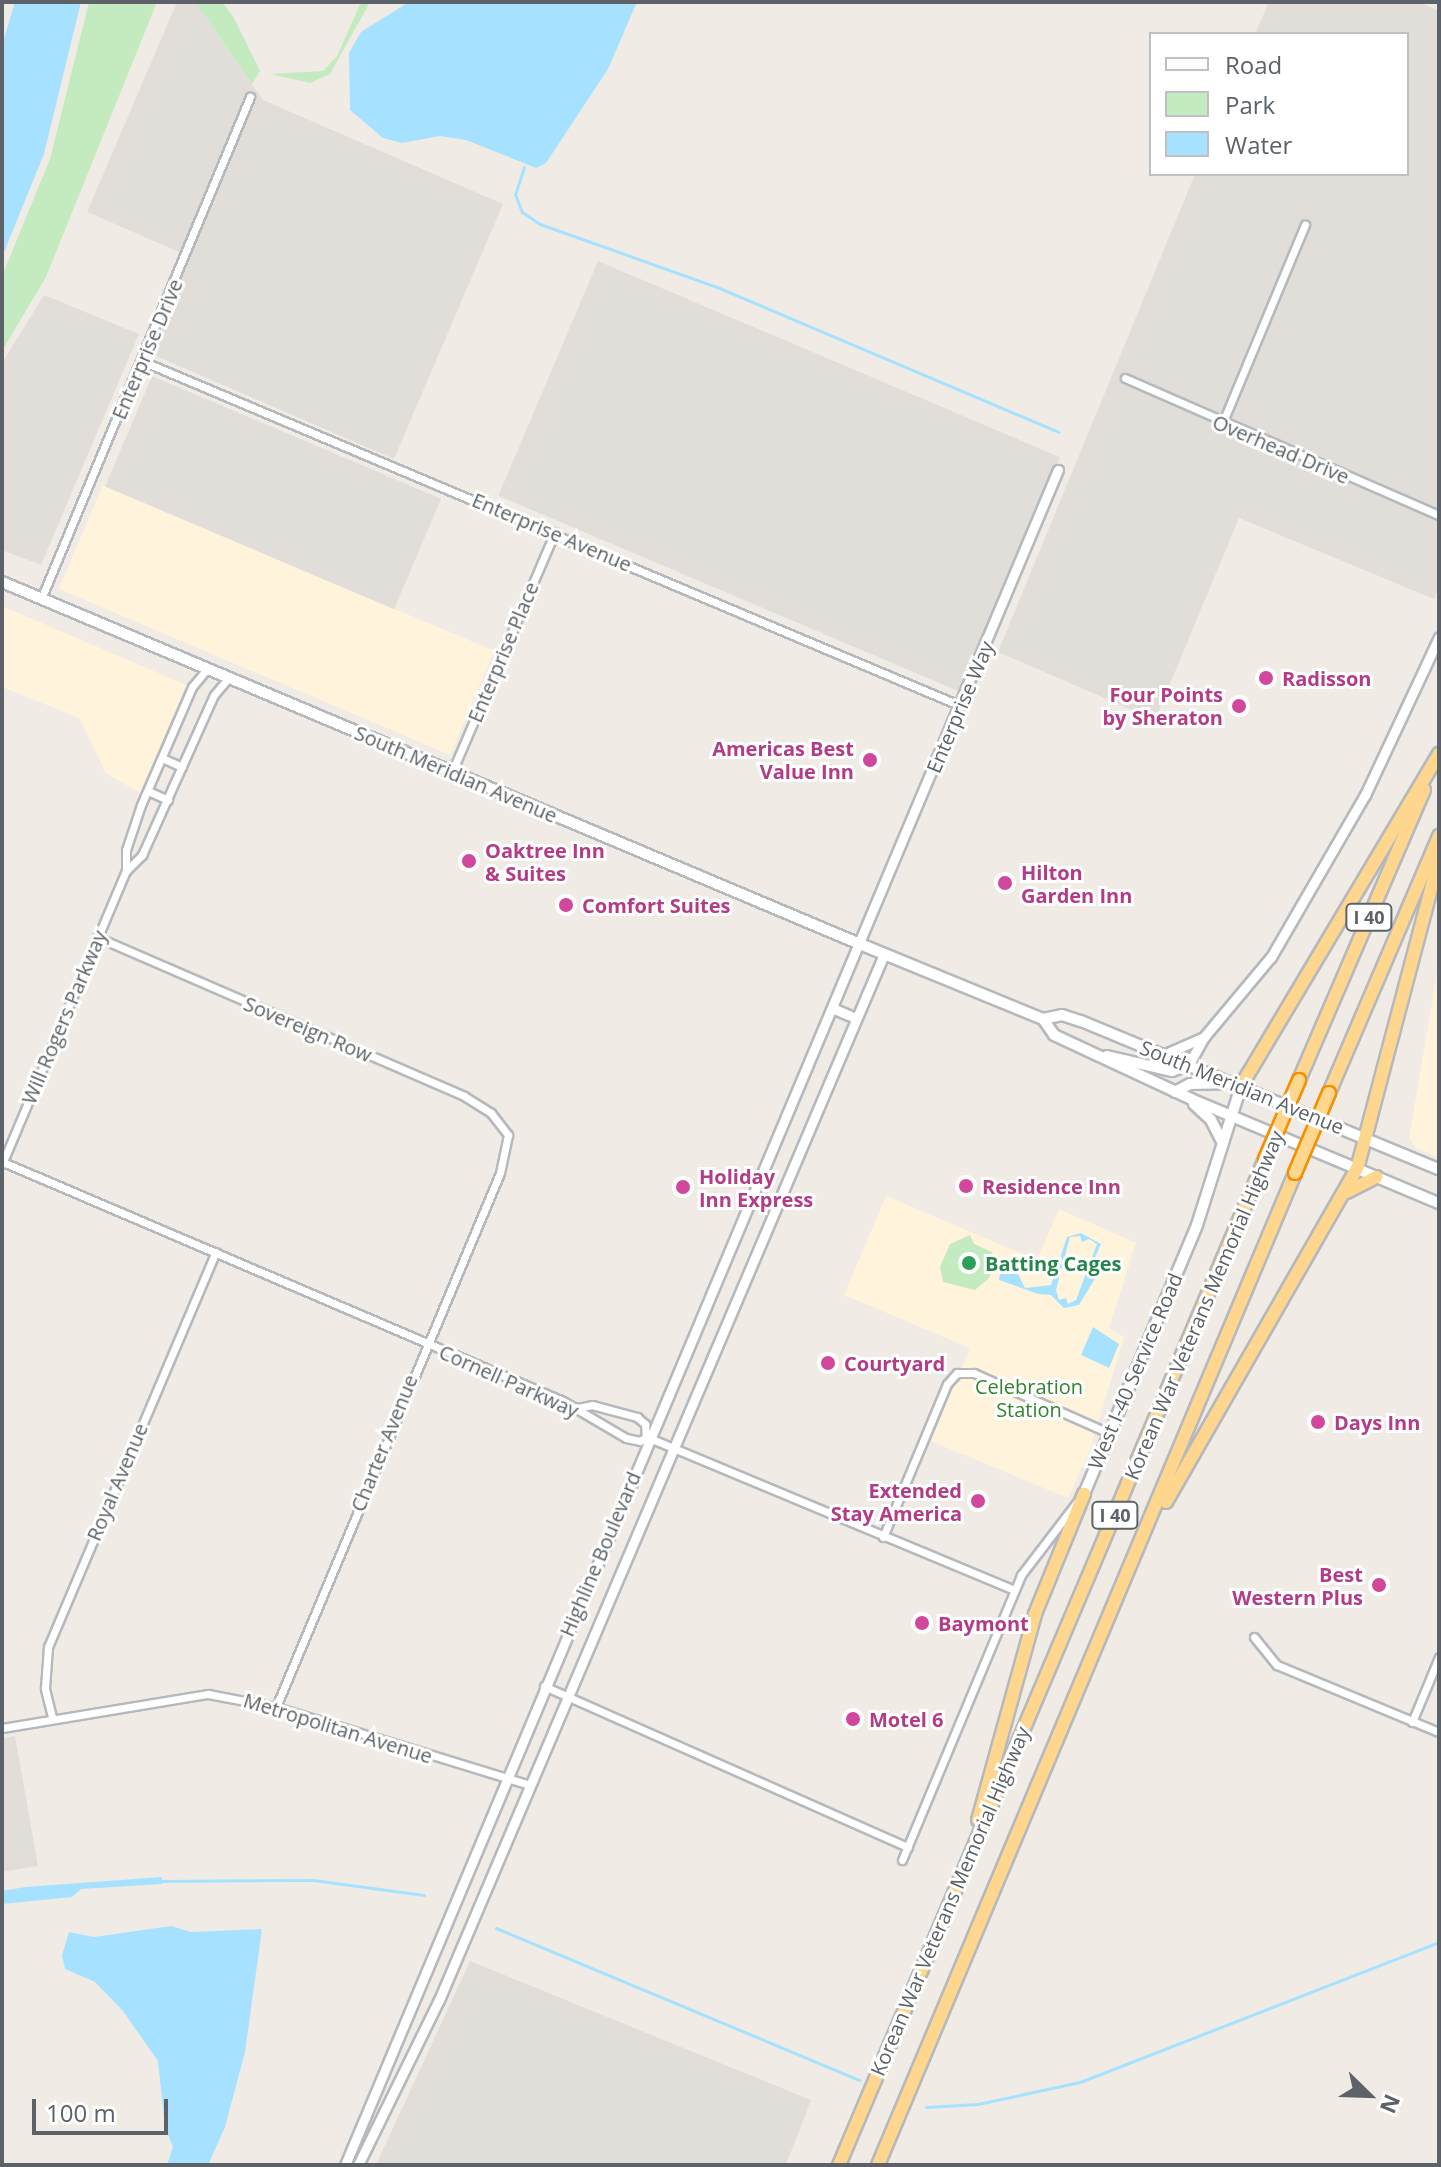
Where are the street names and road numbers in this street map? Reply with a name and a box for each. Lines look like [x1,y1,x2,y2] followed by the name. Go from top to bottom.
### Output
[107,275,187,423] street label: Enterprise Drive
[1209,409,1353,489] street label: Overhead Drive
[469,488,635,576] street label: Enterprise Avenue
[463,578,543,726] street label: Enterprise Place
[921,637,999,777] street label: Enterprise Way
[351,720,561,828] street label: South Meridian Avenue
[1345,903,1393,931] road number: I 40
[16,926,112,1108] street label: Will Rogers Parkway
[240,991,376,1067] street label: Sovereign Row
[1137,1035,1347,1139] street label: South Meridian Avenue
[1119,1127,1289,1483] street label: Korean War Veterans Memorial Highway
[1083,1269,1187,1473] street label: West I-40 Service Road
[436,1340,582,1422] street label: Cornell Parkway
[346,1371,422,1515] street label: Charter Avenue
[81,1420,153,1544] street label: Royal Avenue
[554,1468,646,1640] street label: Highline Boulevard
[1091,1501,1139,1529] road number: I 40
[241,1688,435,1768] street label: Metropolitan Avenue
[865,1723,1035,2079] street label: Korean War Veterans Memorial Highway

